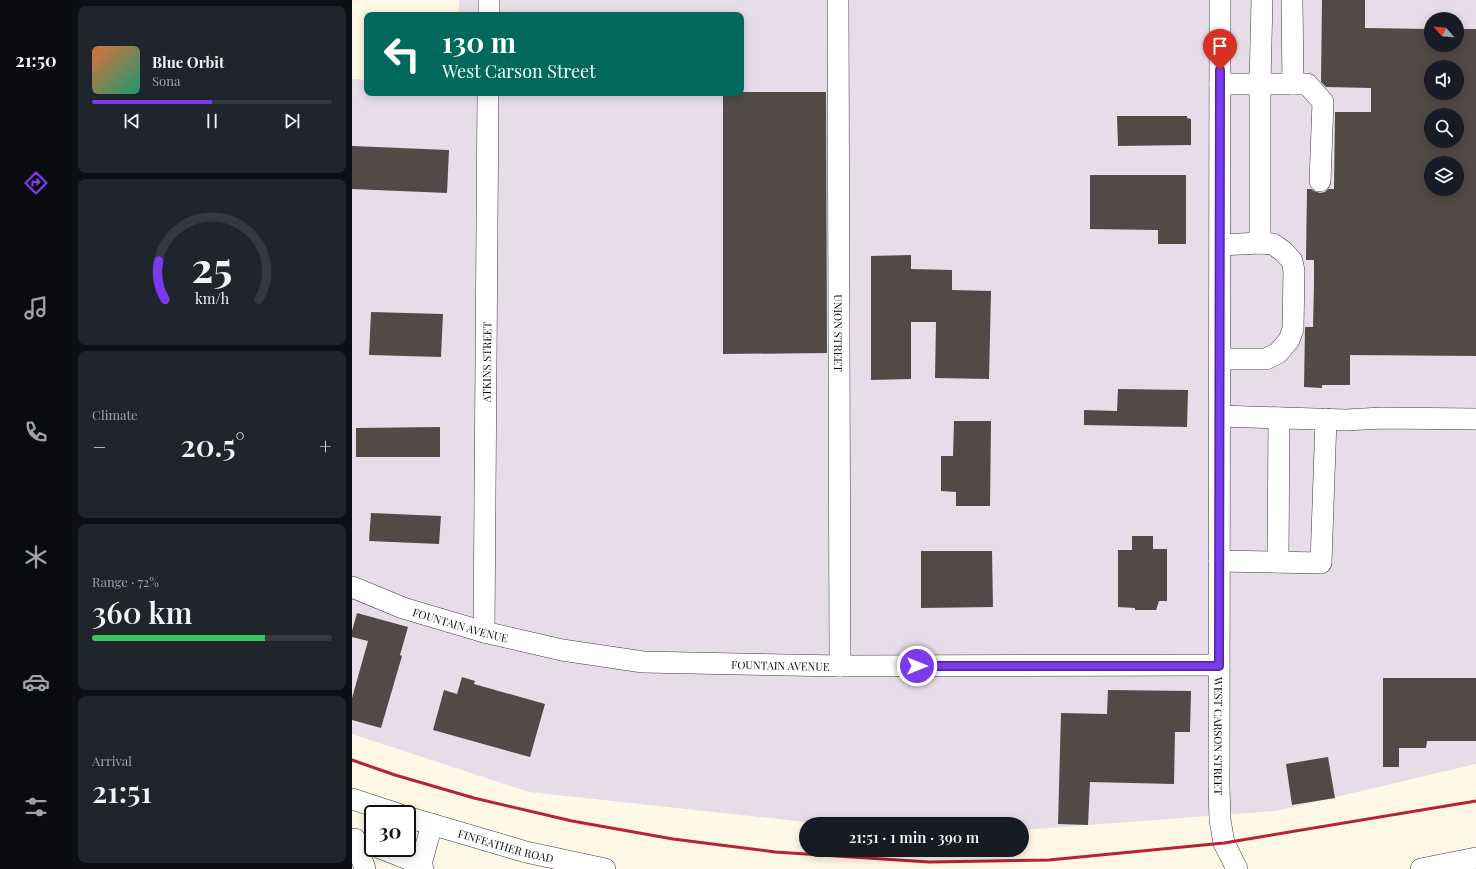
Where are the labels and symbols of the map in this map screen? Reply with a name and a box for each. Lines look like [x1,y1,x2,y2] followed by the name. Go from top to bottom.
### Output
[1424,12,1464,52] north arrow
[1203,29,1237,70] pin
[831,294,847,372] street label: UNION STREET
[478,321,494,403] street label: ATKINS STREET
[411,604,510,645] street label: FOUNTAIN AVENUE
[896,645,938,687] position arrow
[731,656,830,673] street label: FOUNTAIN AVENUE
[1211,676,1227,795] street label: WEST CARSON STREET
[364,805,416,857] speed limit sign: 30
[456,825,555,865] street label: FINFEATHER ROAD

